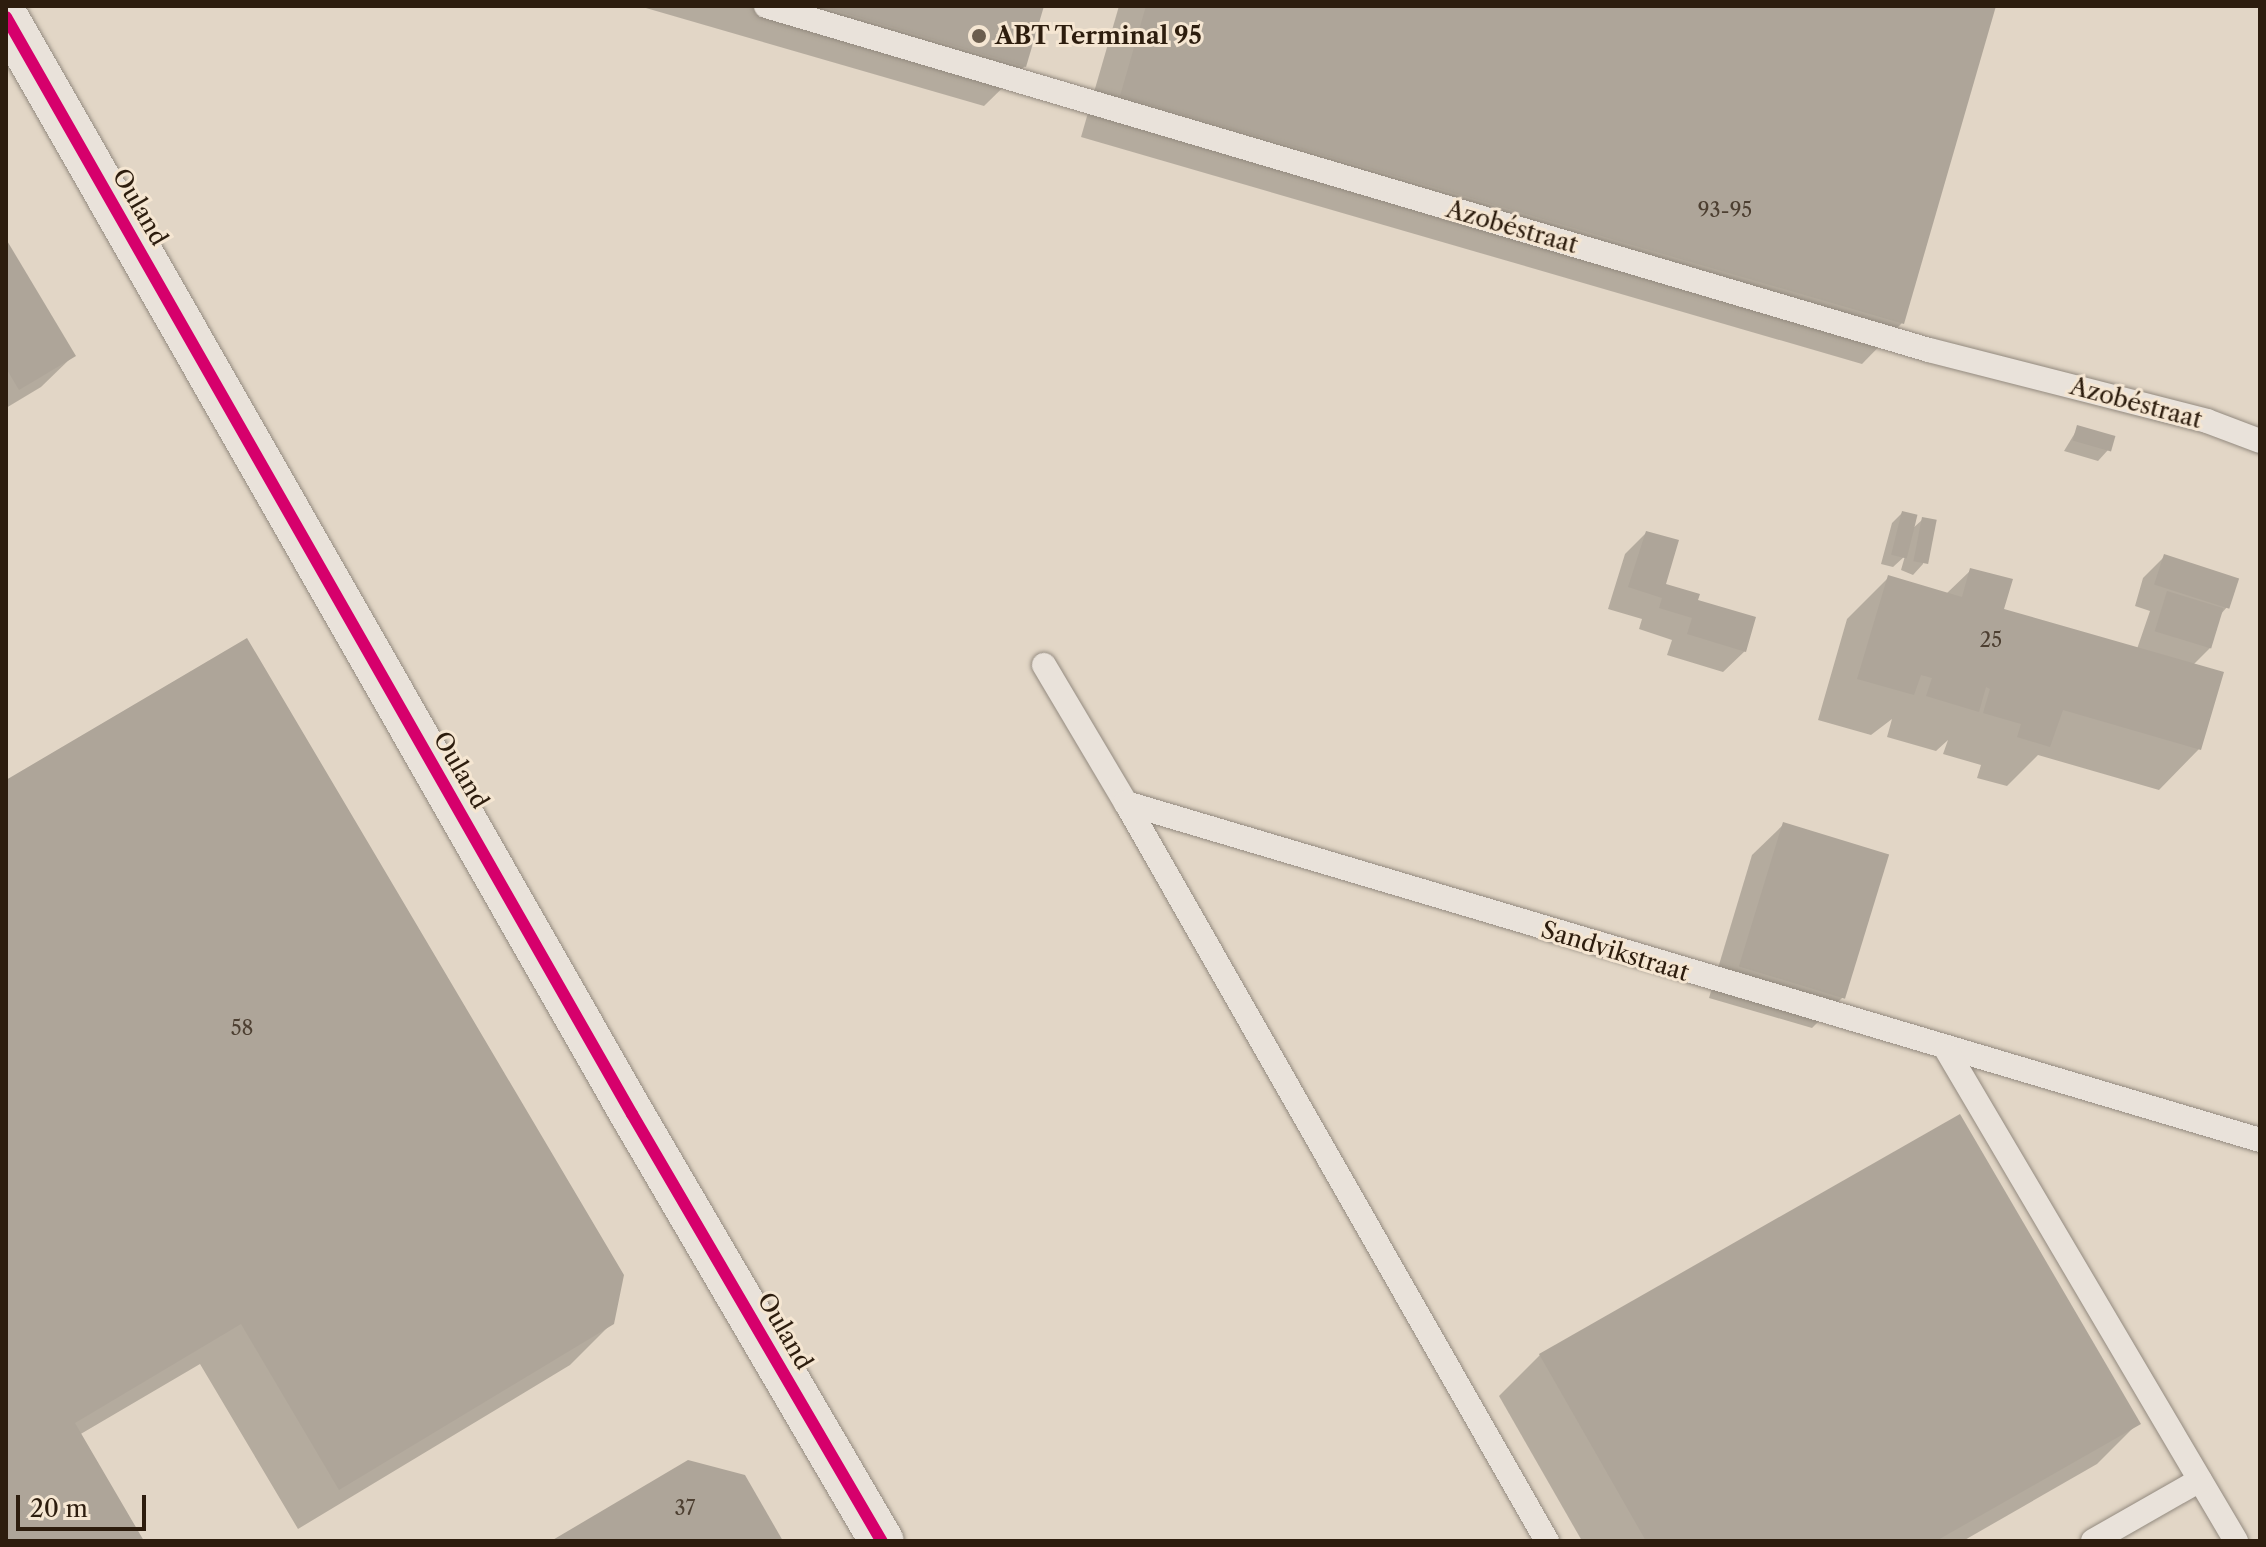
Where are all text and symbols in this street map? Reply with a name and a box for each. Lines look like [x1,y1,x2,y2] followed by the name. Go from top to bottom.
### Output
[995,22,1203,50] place label: ABT Terminal 95
[970,27,988,45] marker: ABT Terminal 95
[106,163,174,251] street label: Ouland
[1443,194,1581,260] street label: Azobéstraat
[1698,198,1752,222] house number: 93-95
[2067,372,2205,434] street label: Azobéstraat
[1980,628,2002,652] house number: 25
[427,726,495,814] street label: Ouland
[1538,915,1692,987] street label: Sandvikstraat
[231,1016,253,1040] house number: 58
[751,1287,819,1375] street label: Ouland
[20,1479,150,1529] scale bar
[30,1494,88,1523] text: 20 m
[675,1496,695,1520] house number: 37

